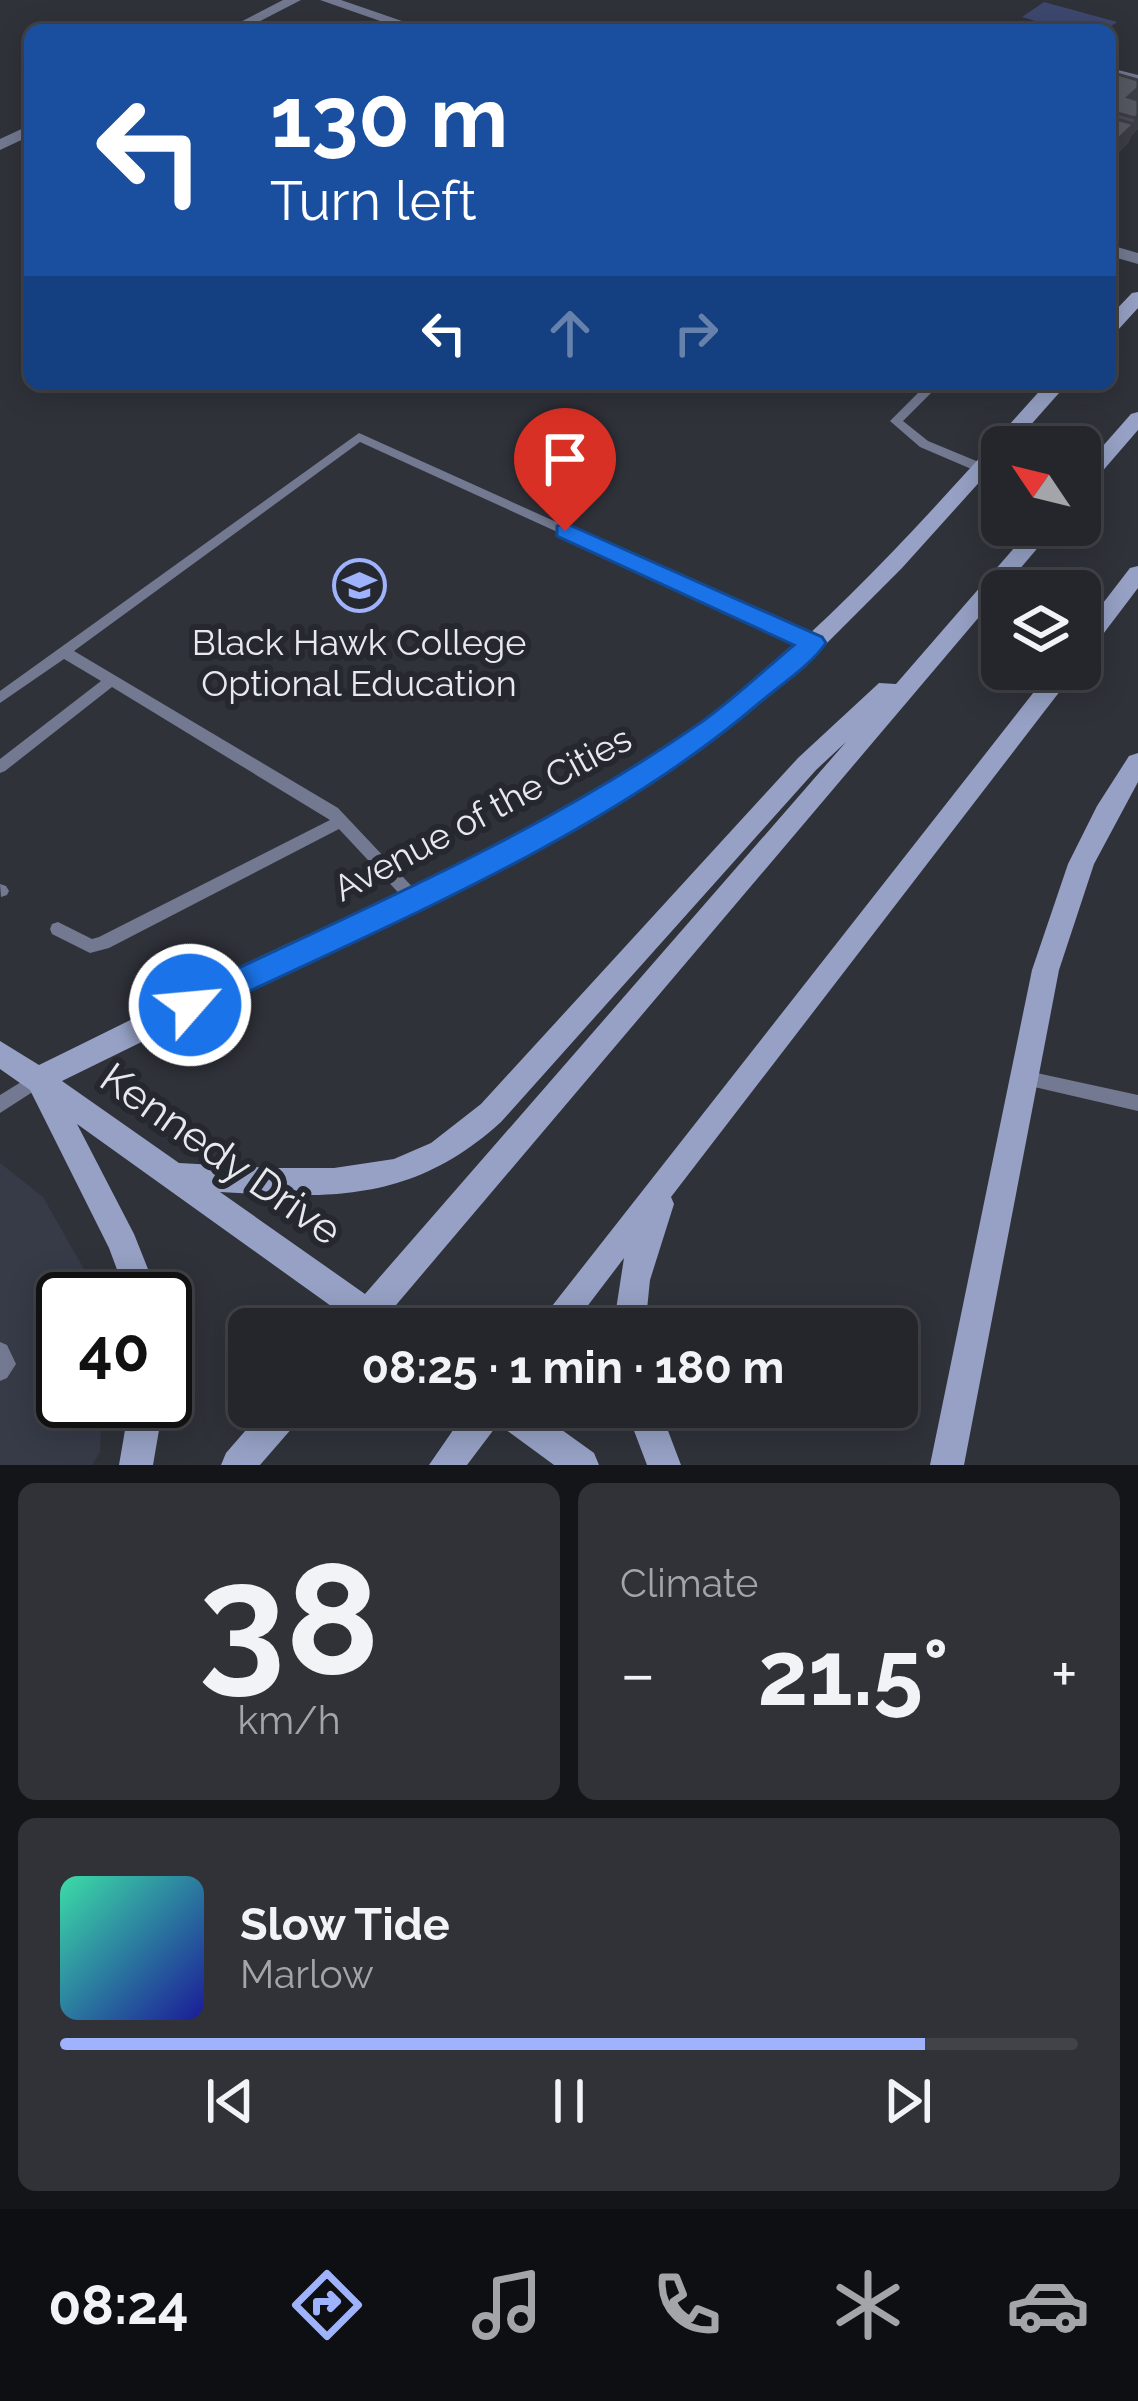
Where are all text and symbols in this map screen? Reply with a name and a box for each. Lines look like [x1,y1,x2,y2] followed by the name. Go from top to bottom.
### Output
[270,68,508,167] text: 130 m
[72,72,228,228] icon: left
[270,169,477,233] text: Turn left
[411,300,477,366] icon: left
[537,300,603,366] icon: ahead
[663,300,729,366] icon: right
[514,408,616,531] pin
[532,426,598,492] icon: arrive
[981,426,1101,546] north arrow
[981,426,1101,690] map controls
[331,558,387,614] school or university icon: Black Hawk College Optional Education
[981,570,1101,690] button: layers
[192,621,526,704] place label: Black Hawk College Optional Education
[326,717,638,909] street label: Avenue of the Cities
[127,942,253,1068] position arrow
[91,1053,351,1255] street label: Kennedy Drive
[36,1272,192,1428] speed limit sign: 40
[361,1341,785,1394] text: 08:25 · 1 min · 180 m
[198,1527,380,1711] text: 38
[620,1560,758,1606] text: Climate
[758,1620,949,1726] text: 21.5°
[620,1635,656,1712] text: −
[1051,1635,1078,1712] text: +
[238,1697,340,1743] text: km/h
[240,1898,450,1951] text: Slow Tide
[240,1951,374,1997] text: Marlow
[197,2068,263,2134] icon: previous
[536,2068,602,2134] icon: pause
[875,2068,941,2134] icon: next
[285,2263,369,2347] icon: directions
[465,2263,549,2347] icon: music
[645,2263,729,2347] icon: phone
[826,2263,910,2347] icon: climate
[1006,2263,1090,2347] icon: car
[48,2273,189,2337] text: 08:24

